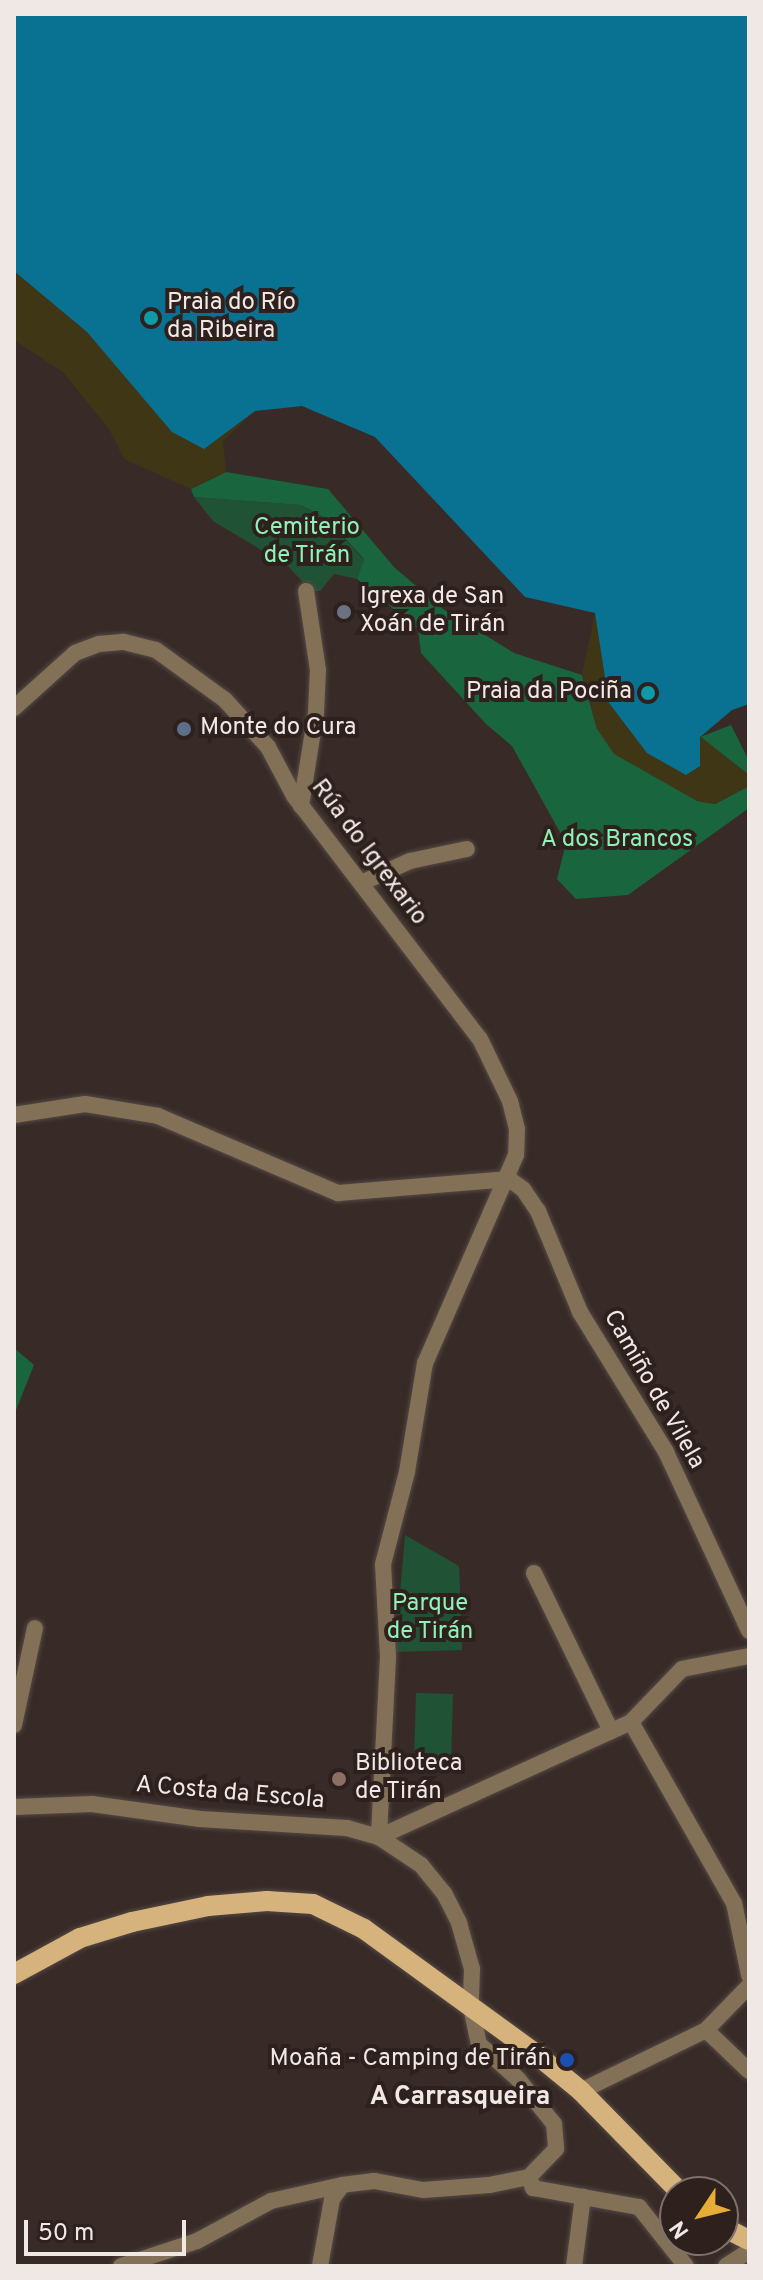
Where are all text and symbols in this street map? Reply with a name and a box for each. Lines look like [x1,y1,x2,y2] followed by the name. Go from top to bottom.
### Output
[167,290,296,346] place label: Praia do Río da Ribeira
[142,309,160,327] marker: Praia do Río da Ribeira
[254,515,360,571] park label: Cemiterio de Tirán
[360,584,507,640] place label: Igrexa de San Xoán de Tirán
[335,603,353,621] marker: Igrexa de San Xoán de Tirán
[466,679,632,707] place label: Praia da Pociña
[639,684,657,702] marker: Praia da Pociña
[200,715,356,743] place label: Monte do Cura
[175,720,193,738] marker: Monte do Cura
[304,775,432,931] street label: Rúa do Igrexario
[540,827,694,855] park label: A dos Brancos
[596,1305,710,1475] street label: Camiño de Vilela
[386,1591,474,1647] park label: Parque de Tirán
[355,1751,462,1807] place label: Biblioteca de Tirán
[330,1770,348,1788] marker: Biblioteca de Tirán
[134,1771,326,1817] street label: A Costa da Escola
[269,2046,551,2074] place label: Moaña - Camping de Tirán
[558,2051,576,2069] marker: Moaña - Camping de Tirán
[369,2082,551,2114] district label: A Carrasqueira
[659,2176,739,2256] north arrow
[28,2204,190,2254] scale bar
[665,2215,696,2243] text: N
[38,2219,94,2249] text: 50 m

